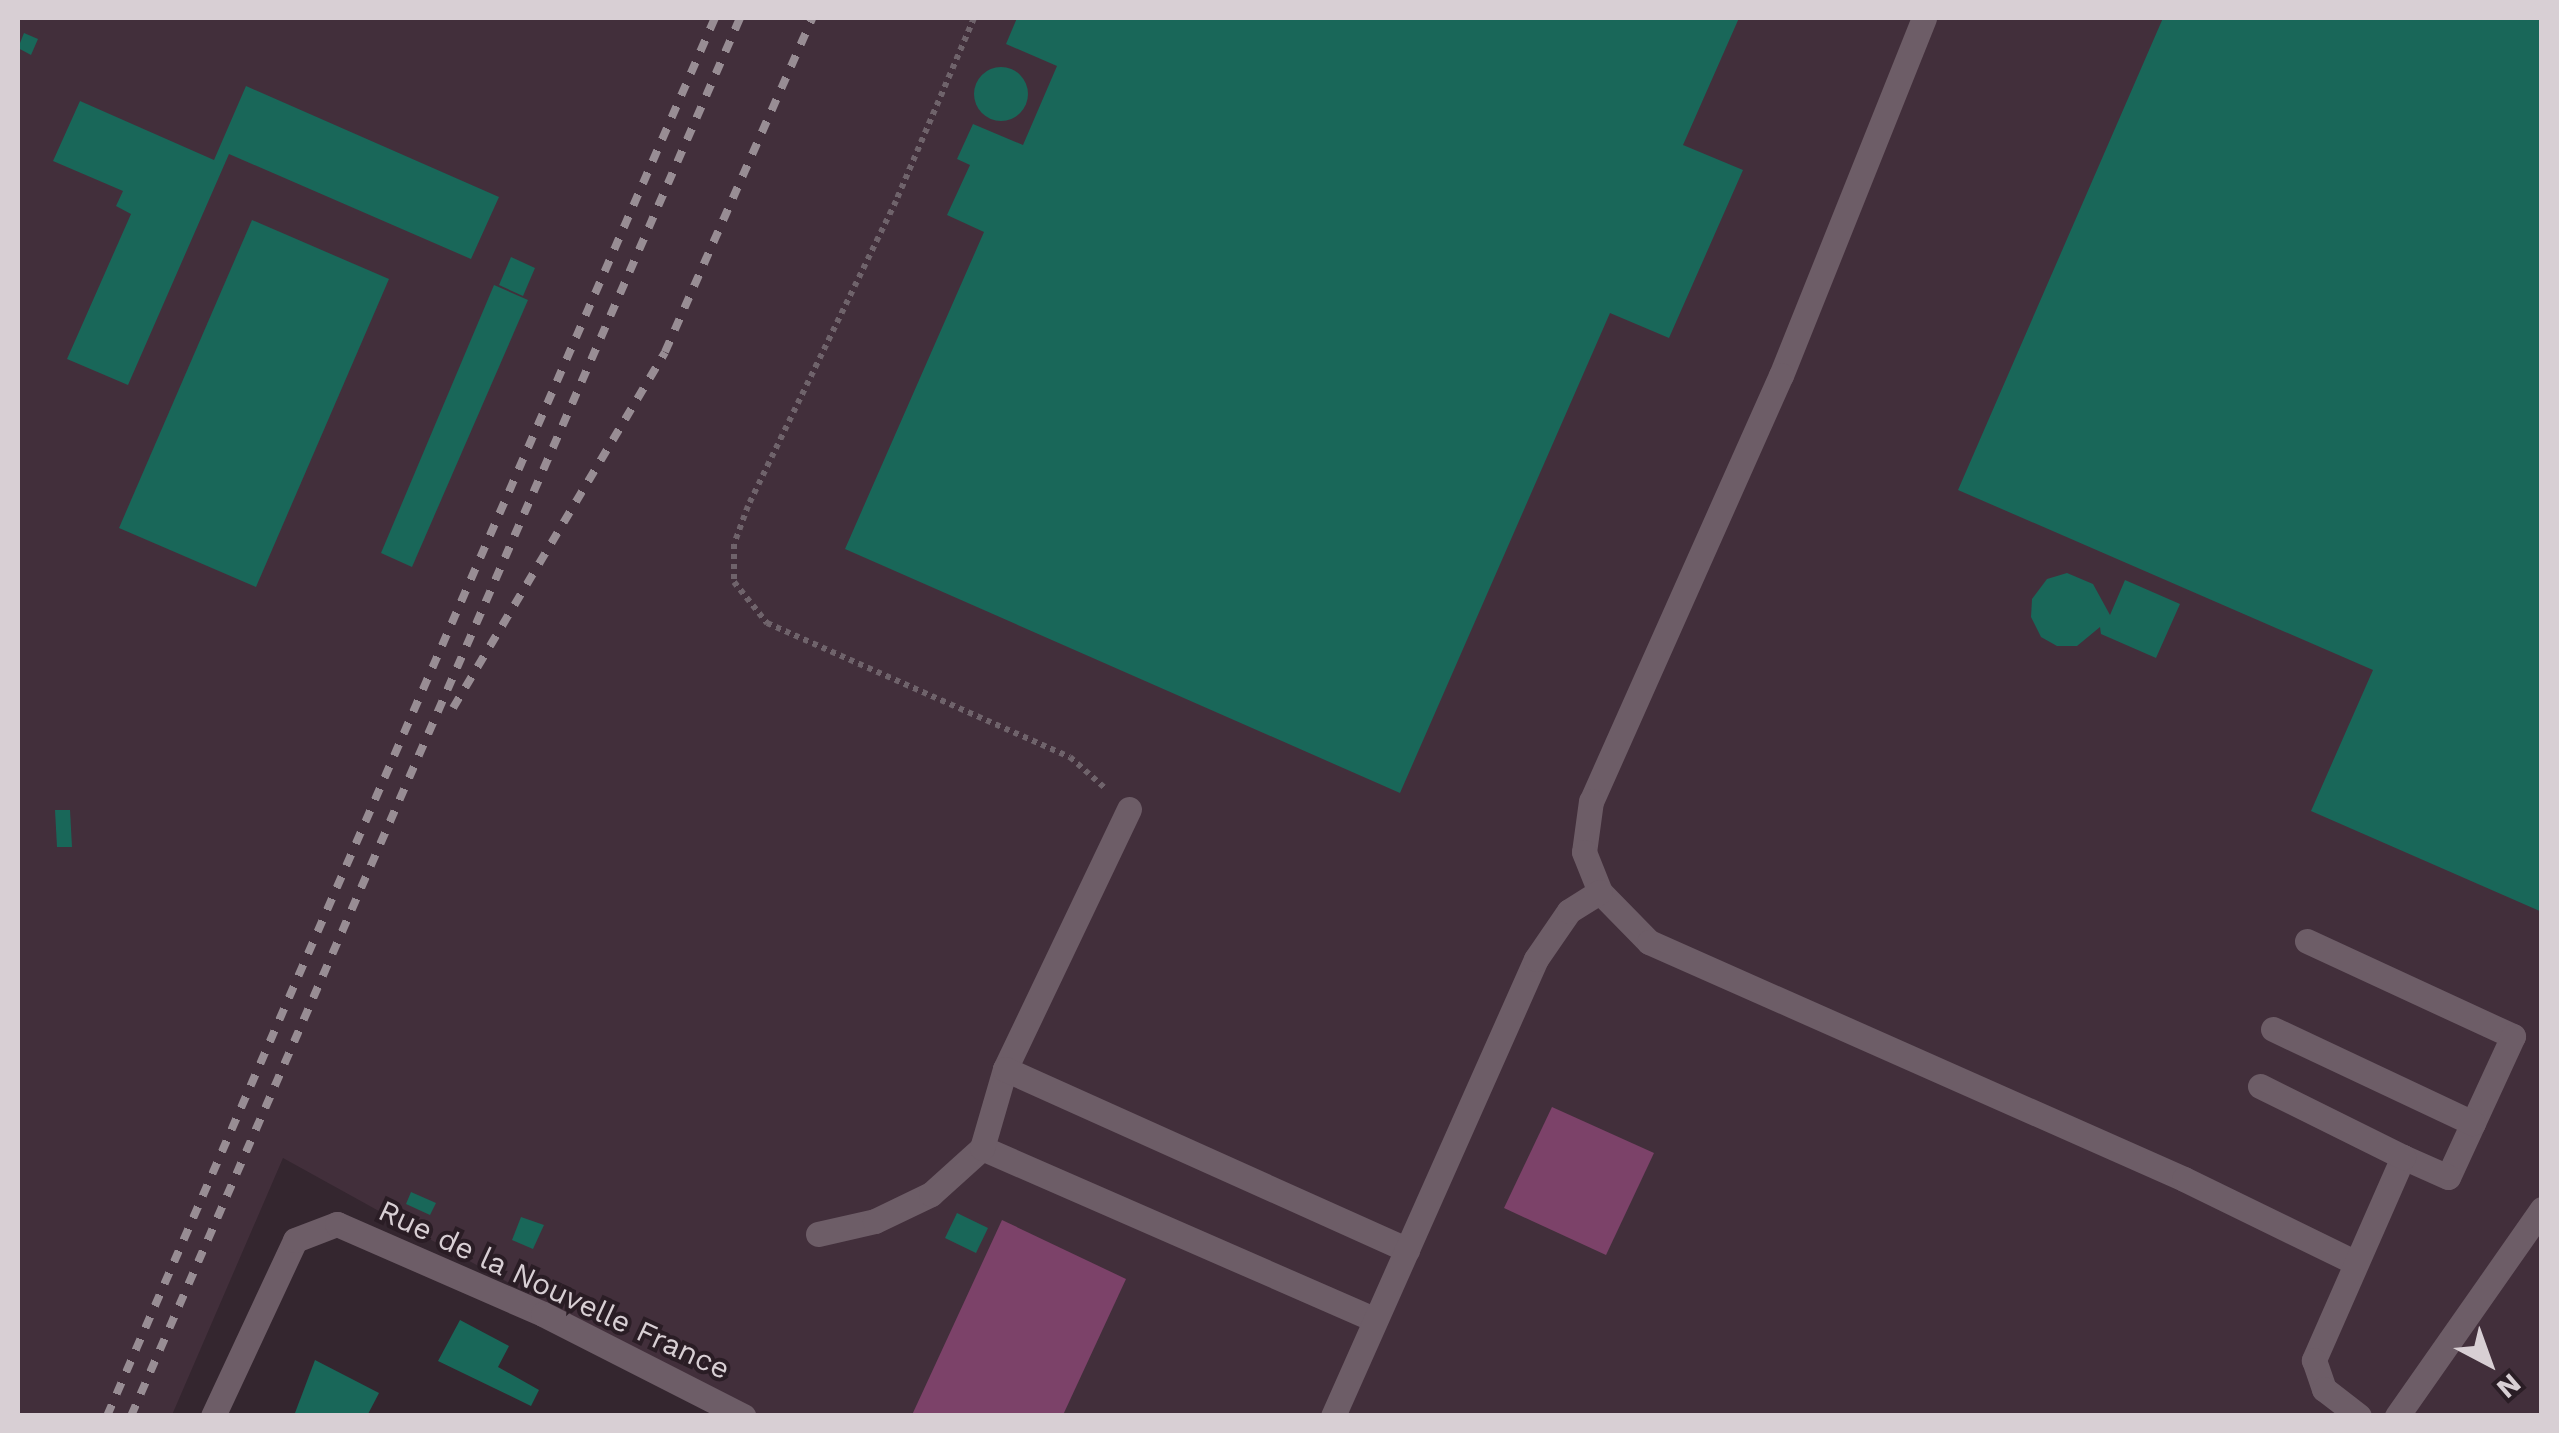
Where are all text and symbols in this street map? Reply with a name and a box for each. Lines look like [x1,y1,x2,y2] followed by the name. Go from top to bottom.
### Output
[372,1193,736,1387] street label: Rue de la Nouvelle France
[2439,1313,2539,1413] north arrow
[2490,1367,2528,1405] text: N

